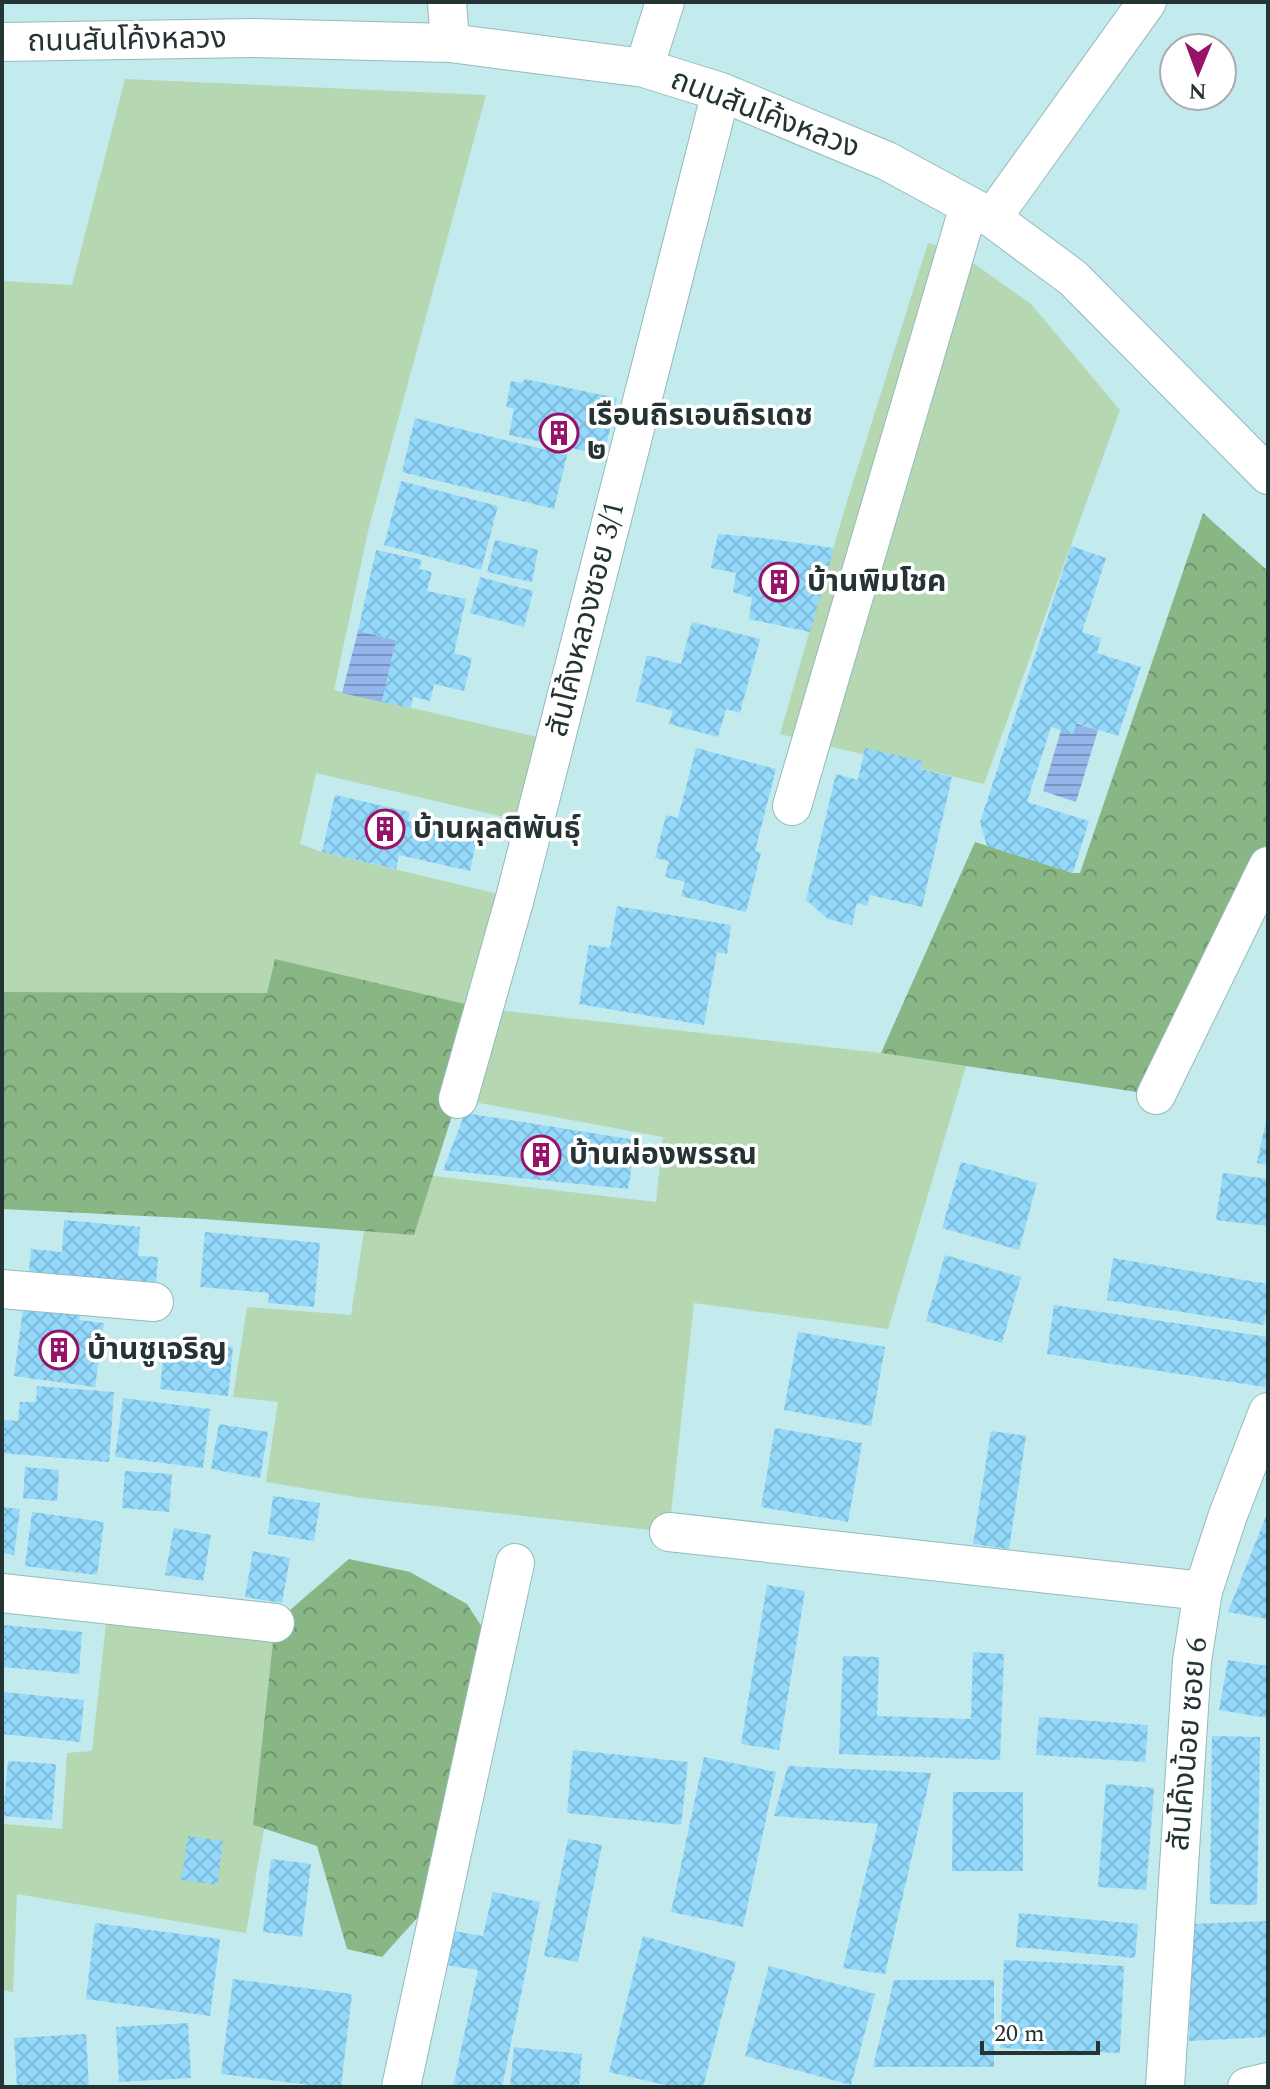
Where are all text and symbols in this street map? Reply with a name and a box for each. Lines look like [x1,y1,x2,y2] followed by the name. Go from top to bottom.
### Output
[27,15,227,65] street label: ถนนสันโค้งหลวง
[1158,32,1238,112] north arrow
[664,57,866,171] street label: ถนนสันโค้งหลวง
[1188,74,1207,107] text: N
[587,393,813,473] place label: เรือนถิรเอนถิรเดช ๒
[538,412,580,454] building icon: เรือนถิรเอนถิรเดช ๒
[534,496,638,742] street label: สันโค้งหลวงซอย 3/1
[807,559,947,605] place label: บ้านพิมโชค
[758,561,800,603] building icon: บ้านพิมโชค
[413,806,581,852] place label: บ้านผุลติพันธ์ุ
[364,808,406,850] building icon: บ้านผุลติพันธ์ุ
[569,1132,757,1178] place label: บ้านผ่องพรรณ
[520,1134,562,1176] building icon: บ้านผ่องพรรณ
[87,1327,227,1373] place label: บ้านชูเจริญ
[38,1329,80,1371] building icon: บ้านชูเจริญ
[1156,1635,1220,1853] street label: สันโค้งน้อย ซอย 6
[982,2005,1098,2055] scale bar
[994,2016,1045,2052] text: 20 m

